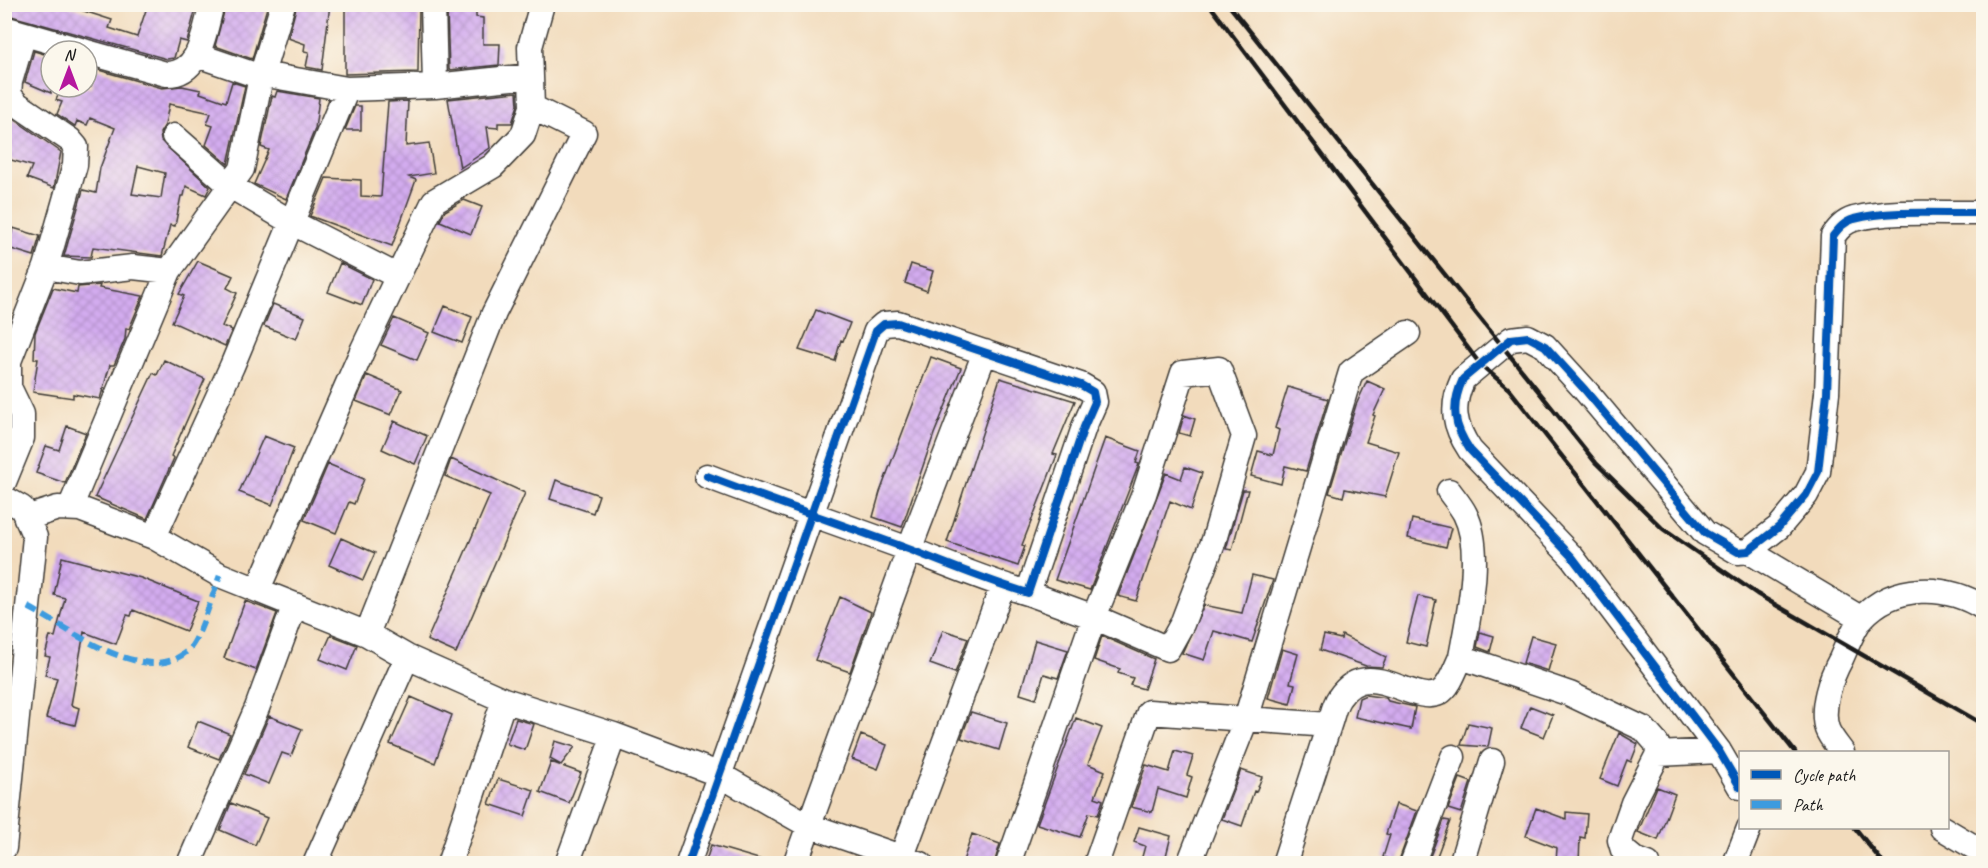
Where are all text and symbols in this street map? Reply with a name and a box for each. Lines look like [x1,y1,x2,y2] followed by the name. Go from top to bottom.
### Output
[39,39,99,99] north arrow
[64,45,77,65] text: N
[1739,751,1949,829] legend
[1793,764,1856,786] text: Cycle path
[1793,794,1823,816] text: Path

